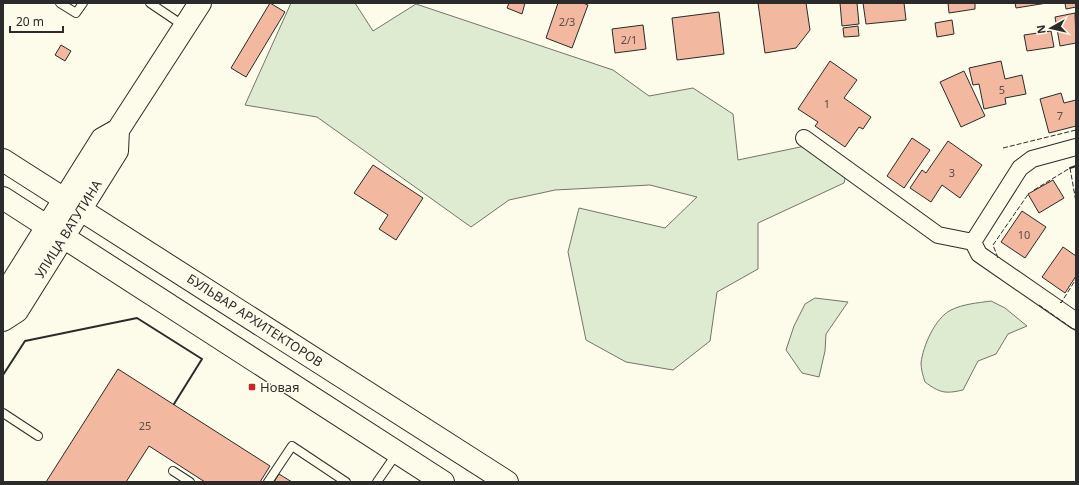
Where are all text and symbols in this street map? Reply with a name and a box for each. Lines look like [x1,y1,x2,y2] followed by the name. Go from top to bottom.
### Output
[10,8,63,34] scale bar
[1031,8,1071,48] north arrow
[16,13,44,30] text: 20 m
[559,14,575,29] house number: 2/3
[1033,24,1049,35] text: N
[621,32,637,47] house number: 2/1
[999,82,1005,97] house number: 5
[824,96,830,111] house number: 1
[1057,108,1063,123] house number: 7
[949,165,955,180] house number: 3
[30,176,106,282] street label: УЛИЦА ВАТУТИНА
[1018,227,1030,242] house number: 10
[184,269,326,371] street label: БУЛЬВАР АРХИТЕКТОРОВ
[260,378,299,396] place label: Новая
[247,382,257,392] marker: Новая
[139,418,151,433] house number: 25

